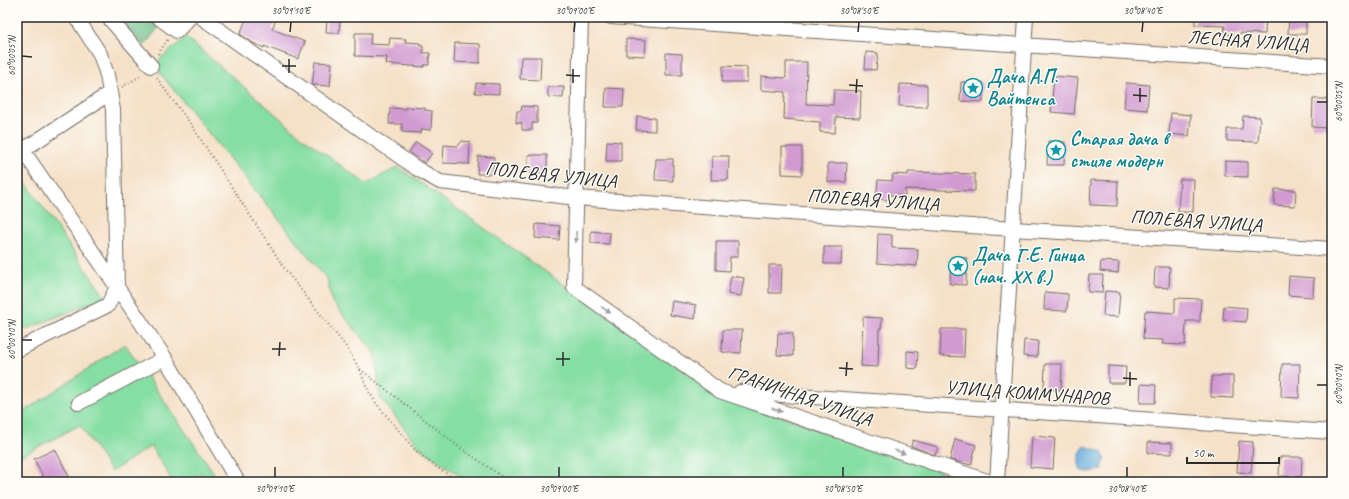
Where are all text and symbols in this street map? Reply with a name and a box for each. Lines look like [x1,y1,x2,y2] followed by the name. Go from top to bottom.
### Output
[272,4,312,17] text: 30°09'10"E
[556,4,596,17] text: 30°09'00"E
[840,4,880,17] text: 30°08'50"E
[1124,4,1164,17] text: 30°08'40"E
[1187,25,1310,57] street label: ЛЕСНАЯ УЛИЦА
[5,34,18,76] text: 60°00'05"N
[987,65,1058,111] place label: Дача А.П. Вайтенса
[962,77,984,99] place icon: Дача А.П. Вайтенса
[1332,80,1345,122] text: 60°00'05"N
[1070,127,1172,173] place label: Старая дача в стиле модерн
[1045,139,1067,161] place icon: Старая дача в стиле модерн
[484,156,619,194] street label: ПОЛЕВАЯ УЛИЦА
[807,183,941,217] street label: ПОЛЕВАЯ УЛИЦА
[1130,204,1264,238] street label: ПОЛЕВАЯ УЛИЦА
[572,231,579,243] one-way arrow
[972,243,1086,289] place label: Дача Г.Е. Гинца (нач. XX в.)
[947,255,969,277] place icon: Дача Г.Е. Гинца (нач. XX в.)
[600,306,611,314] one-way arrow
[5,318,18,360] text: 60°00'10"N
[725,360,876,432] street label: ГРАНИЧНАЯ УЛИЦА
[1332,363,1345,405] text: 60°00'10"N
[945,375,1111,411] street label: УЛИЦА КОММУНАРОВ
[771,407,783,413] one-way arrow
[1187,439,1279,465] scale bar
[1193,445,1215,461] text: 50 m
[894,449,906,455] one-way arrow
[256,482,296,495] text: 30°09'10"E
[540,482,580,495] text: 30°09'00"E
[824,482,864,495] text: 30°08'50"E
[1108,482,1148,495] text: 30°08'40"E

